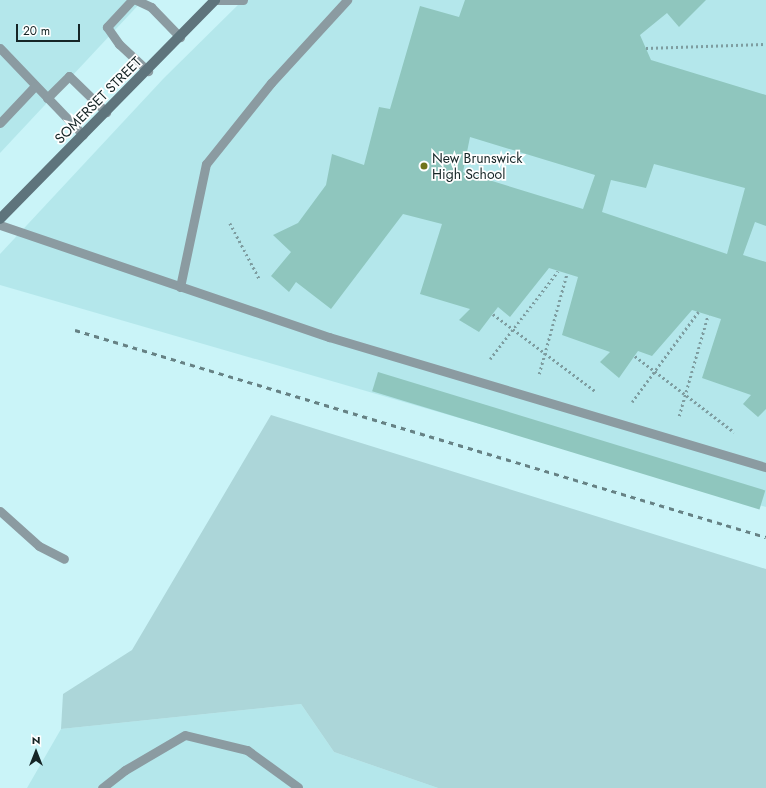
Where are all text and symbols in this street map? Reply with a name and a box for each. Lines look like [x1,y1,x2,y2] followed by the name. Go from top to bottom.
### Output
[18,16,82,42] scale bar
[23,22,50,40] text: 20 m
[51,53,145,147] street label: SOMERSET STREET
[432,150,522,182] place label: New Brunswick High School
[419,161,429,171] marker: New Brunswick High School
[16,732,56,772] north arrow
[32,732,40,748] text: N

